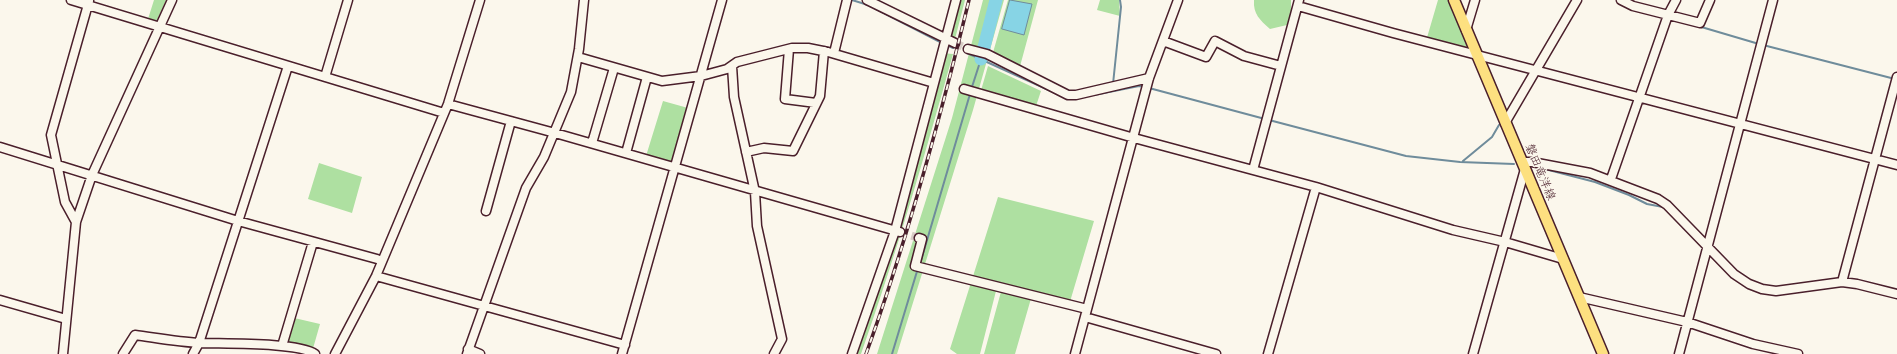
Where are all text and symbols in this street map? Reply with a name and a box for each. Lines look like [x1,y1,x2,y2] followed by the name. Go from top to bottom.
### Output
[1522,142,1558,202] street label: 磐田竜洋線

